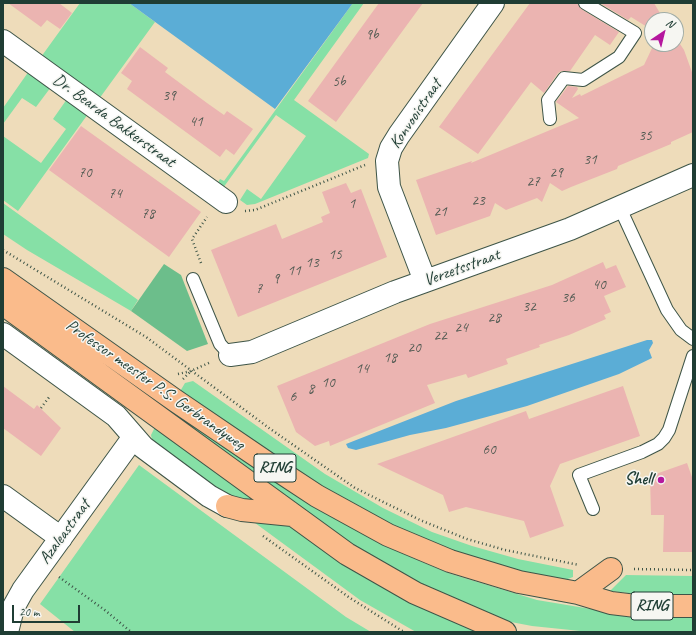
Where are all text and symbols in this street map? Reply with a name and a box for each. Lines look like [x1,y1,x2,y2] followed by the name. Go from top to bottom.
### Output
[644,12,684,52] north arrow
[664,15,677,31] text: N
[365,26,379,44] house number: 9b
[49,70,179,172] street label: Dr. Bearda Bakkerstraat
[332,73,346,91] house number: 5b
[385,76,447,152] street label: Konvooistraat
[162,87,176,105] house number: 39
[189,113,203,131] house number: 41
[638,127,652,145] house number: 35
[583,151,597,169] house number: 31
[78,164,92,182] house number: 70
[549,164,563,182] house number: 29
[526,173,540,191] house number: 27
[108,185,122,203] house number: 74
[471,192,485,210] house number: 23
[349,195,355,213] house number: 1
[433,203,447,221] house number: 21
[141,205,155,223] house number: 78
[421,245,503,291] street label: Verzetsstraat
[328,246,342,264] house number: 15
[305,254,319,272] house number: 13
[287,262,301,280] house number: 11
[273,270,279,288] house number: 9
[592,276,606,294] house number: 40
[256,280,262,298] house number: 7
[561,289,575,307] house number: 36
[522,298,536,316] house number: 32
[487,309,501,327] house number: 28
[62,315,248,455] street label: Professor meester P.S. Gerbrandyweg
[454,319,468,337] house number: 24
[433,327,447,345] house number: 22
[407,339,421,357] house number: 20
[383,349,397,367] house number: 18
[355,360,369,378] house number: 14
[321,374,335,392] house number: 10
[308,380,314,398] house number: 8
[290,388,296,406] house number: 6
[482,441,496,459] house number: 60
[254,454,296,482] road number: RING
[624,470,653,490] place label: Shell
[656,475,666,485] marker: Shell
[35,496,95,568] street label: Azaleastraat
[631,592,673,620] road number: RING
[14,597,82,623] scale bar
[19,604,39,620] text: 20 m

